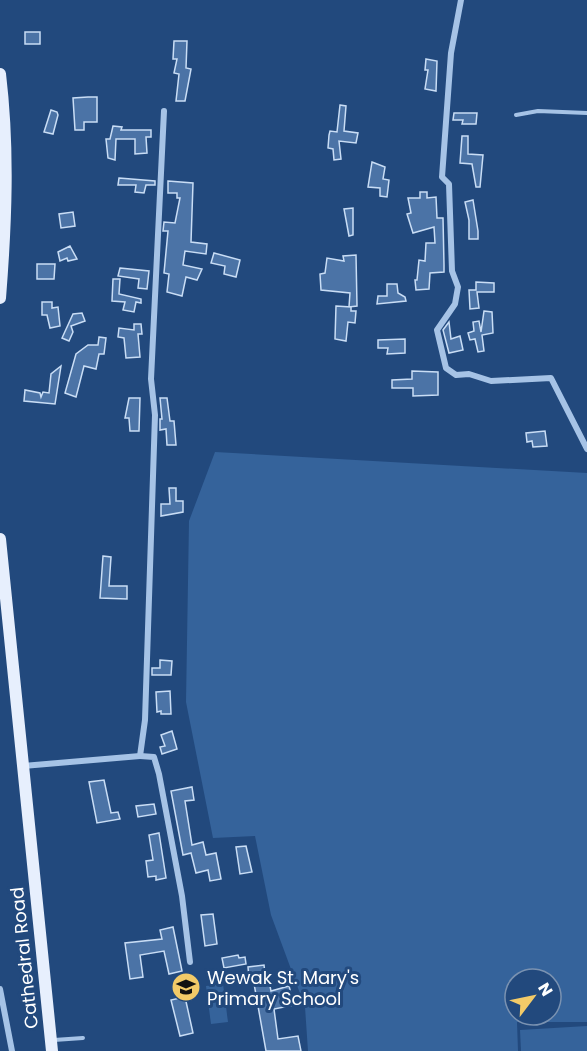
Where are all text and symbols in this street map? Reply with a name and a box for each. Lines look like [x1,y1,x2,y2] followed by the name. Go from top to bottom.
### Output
[4,886,44,1030] street label: Cathedral Road
[207,965,359,1011] place label: Wewak St. Mary's Primary School
[503,967,563,1027] north arrow
[170,971,202,1003] school or university icon: Wewak St. Mary's Primary School
[532,978,558,1001] text: N

